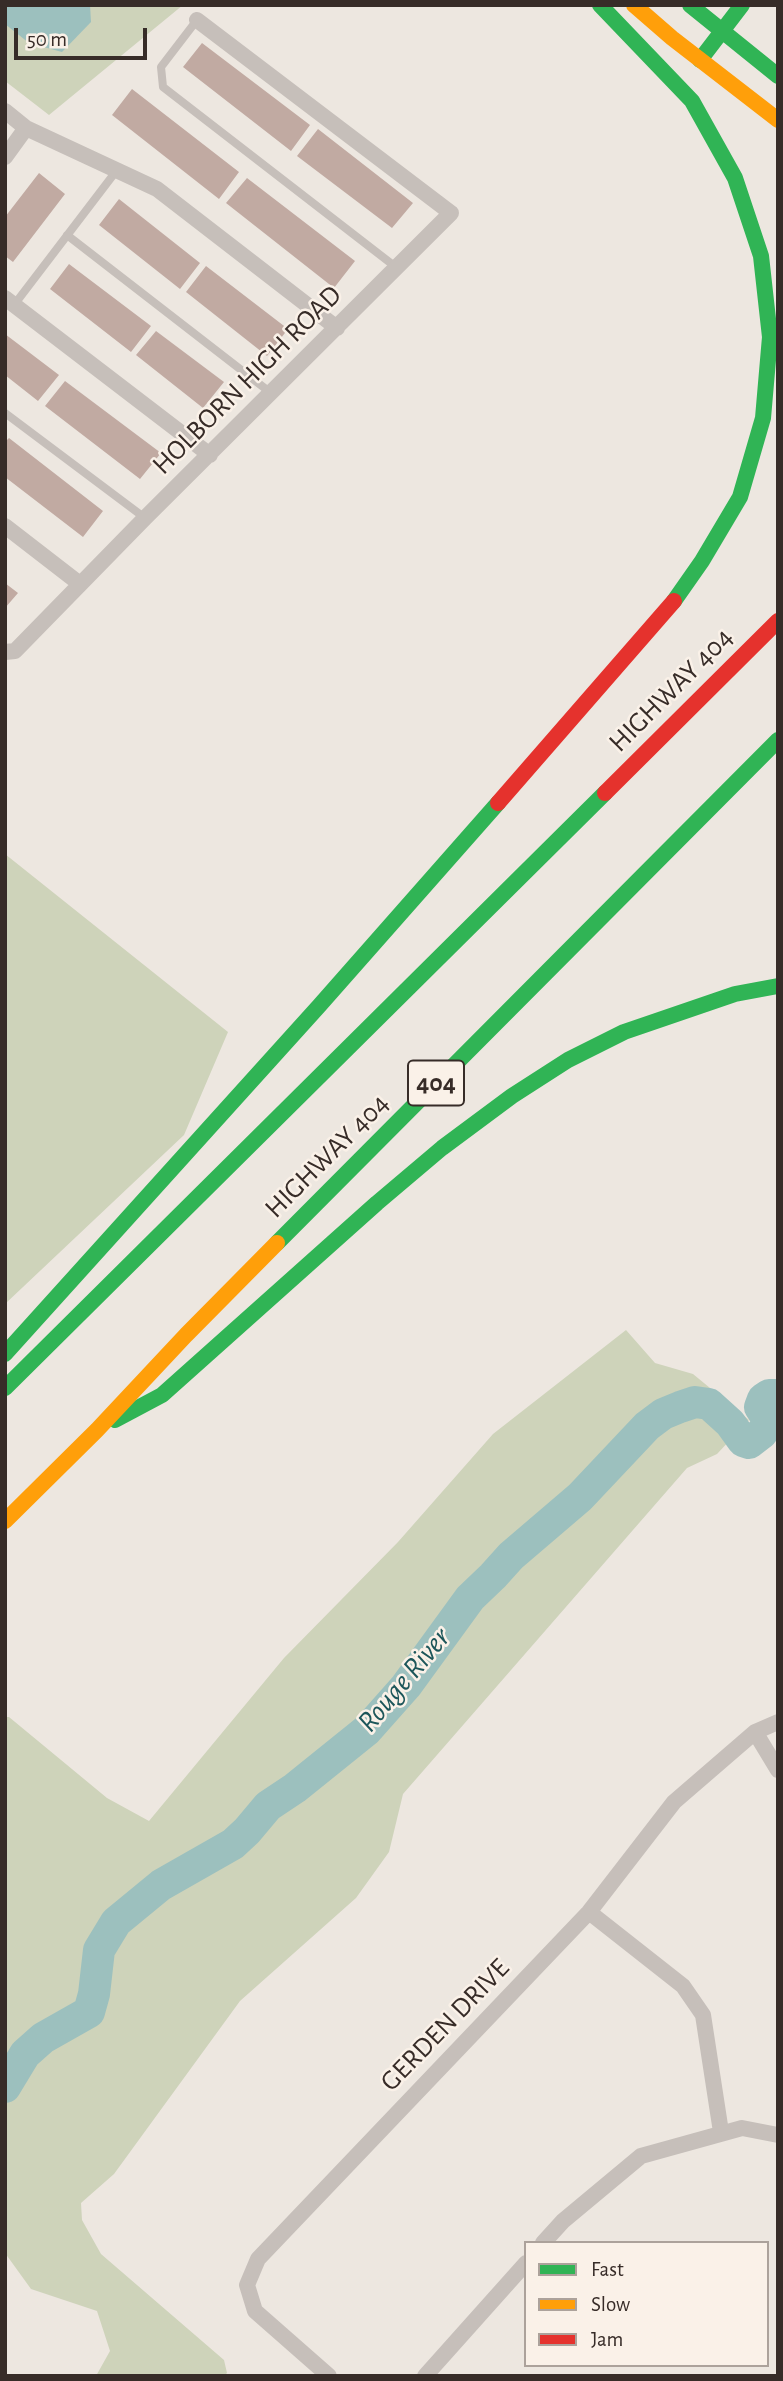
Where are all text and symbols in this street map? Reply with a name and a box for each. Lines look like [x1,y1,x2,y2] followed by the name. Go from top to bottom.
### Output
[18,14,150,58] scale bar
[27,29,67,50] text: 50 m
[145,278,349,482] street label: HOLBORN HIGH ROAD
[602,621,740,759] street label: HIGHWAY 404
[408,1060,464,1106] road number: 404
[258,1087,396,1225] street label: HIGHWAY 404
[350,1620,458,1740] water label: Rouge River
[373,1952,517,2098] street label: GERDEN DRIVE
[524,2241,769,2367] legend
[591,2259,624,2280] text: Fast
[591,2294,630,2315] text: Slow
[591,2329,623,2350] text: Jam

